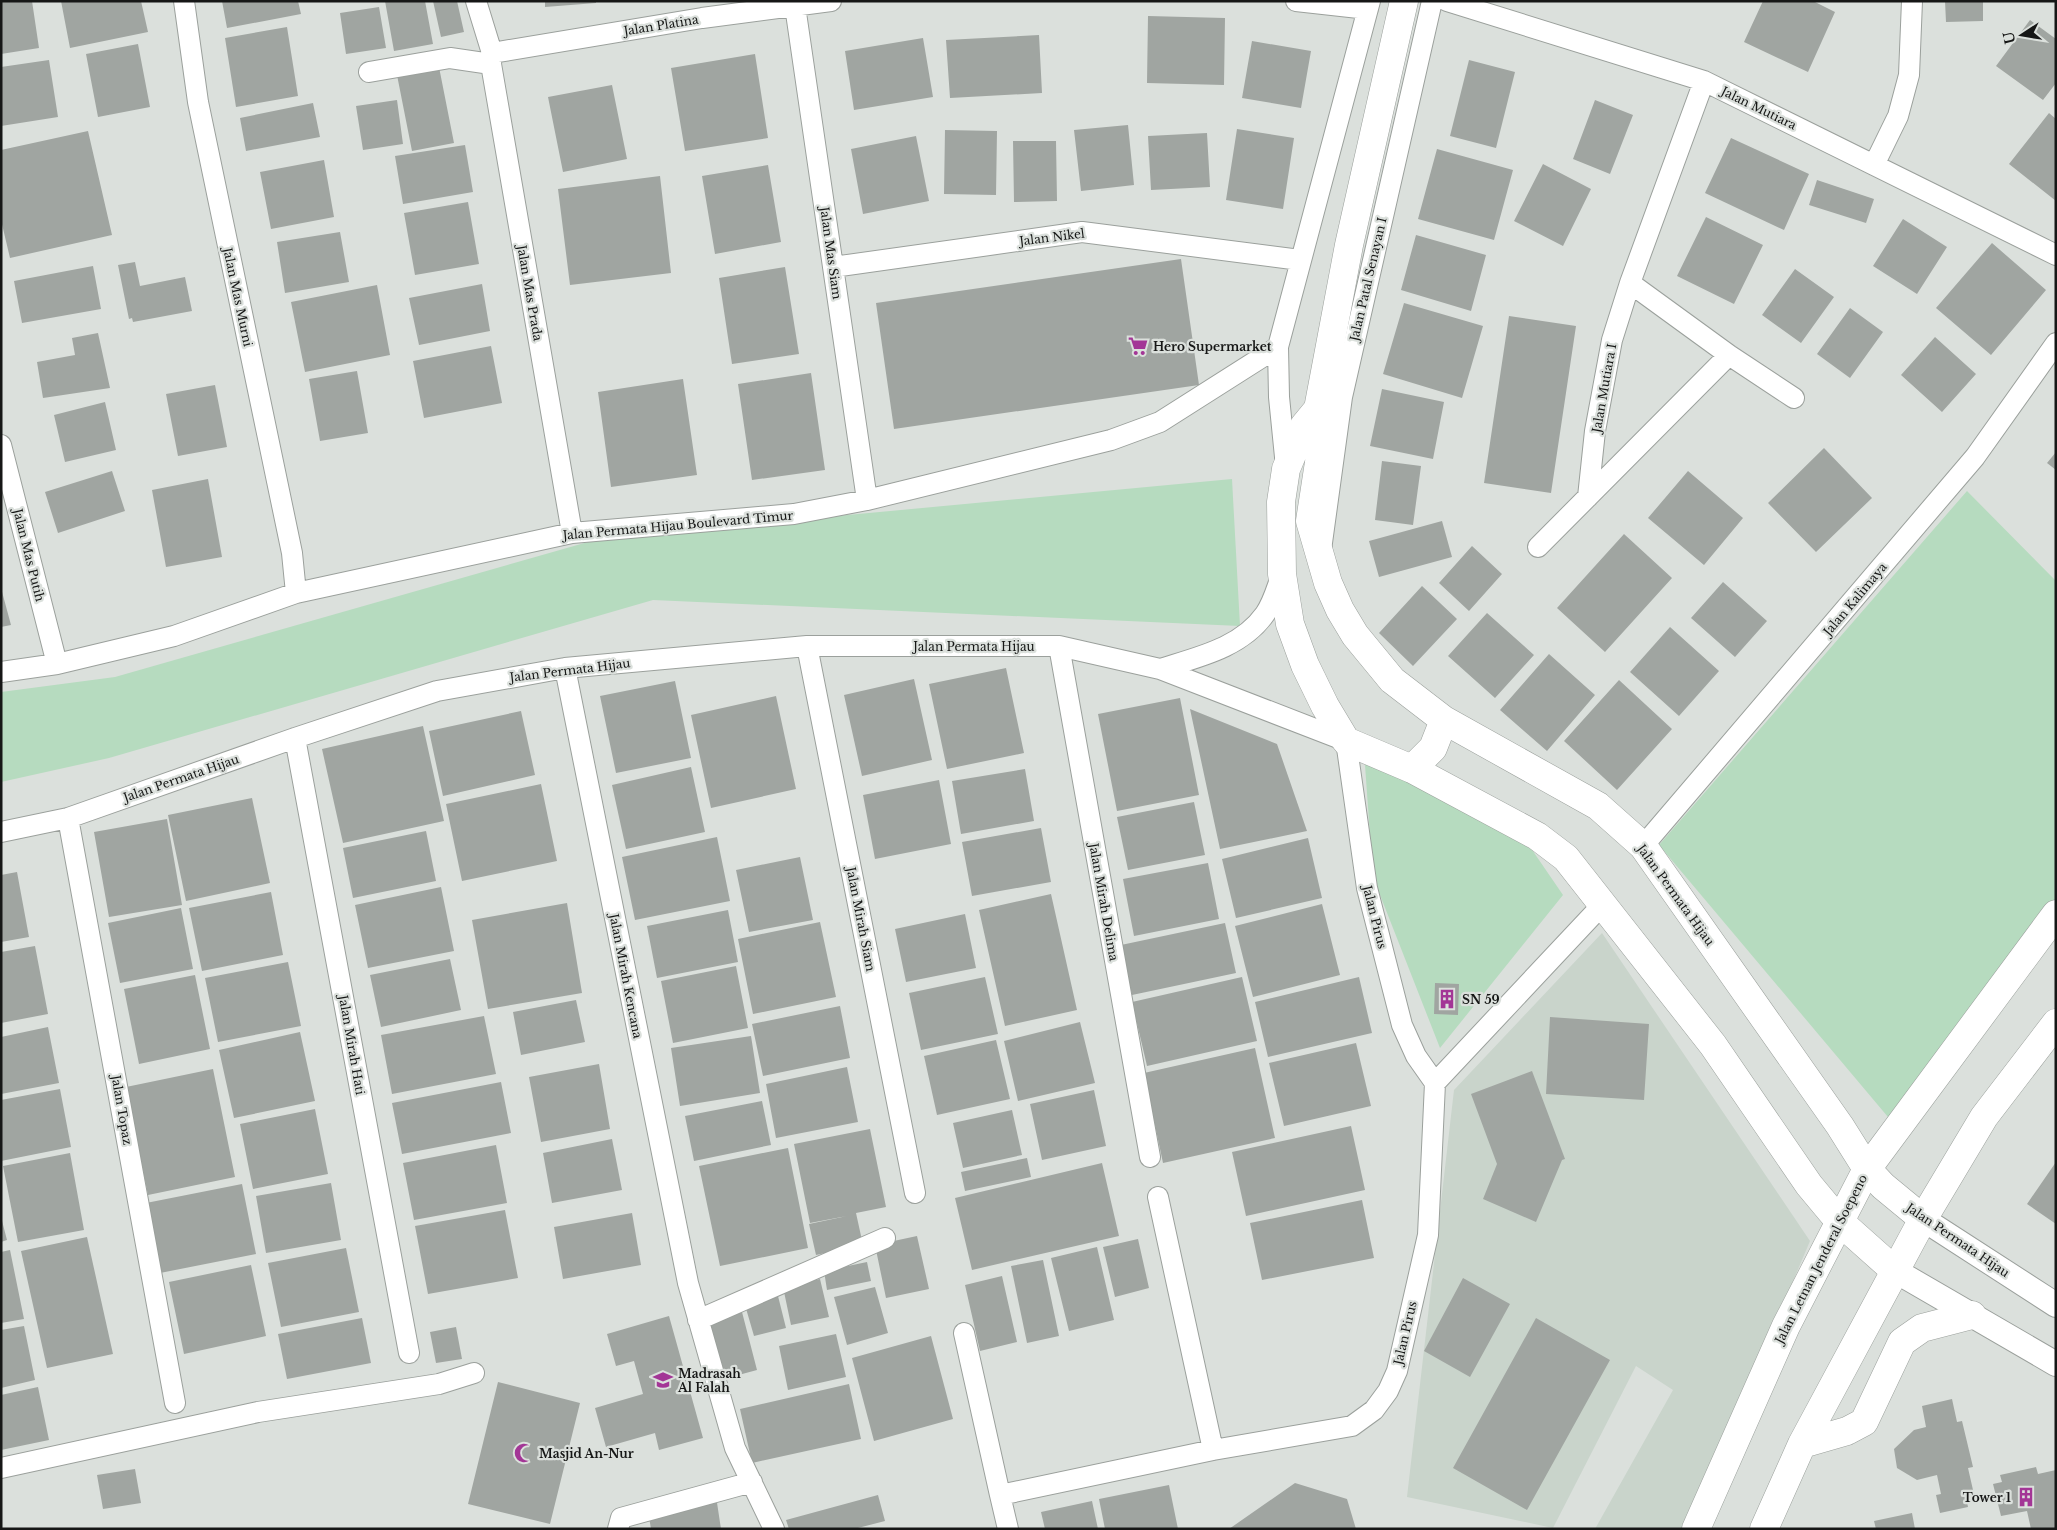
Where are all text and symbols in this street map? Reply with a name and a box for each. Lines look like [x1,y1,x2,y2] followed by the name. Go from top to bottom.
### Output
[1997,10,2047,60] north arrow
[621,12,700,39] street label: Jalan Platina
[1999,29,2019,46] text: U
[1717,82,1799,133] street label: Jalan Mutiara
[817,204,845,300] street label: Jalan Mas Siam
[1346,216,1390,344] street label: Jalan Patal Senayan I
[1016,226,1086,249] street label: Jalan Nikel
[514,242,546,343] street label: Jalan Mas Prada
[220,244,256,348] street label: Jalan Mas Murni
[1127,335,1149,357] supermarket icon: Hero Supermarket
[1153,339,1272,354] place label: Hero Supermarket
[1588,342,1619,436] street label: Jalan Mutiara I
[10,505,48,603] street label: Jalan Mas Putih
[560,507,794,543] street label: Jalan Permata Hijau Boulevard Timur
[1819,559,1890,640] street label: Jalan Kalimaya
[911,639,1035,654] street label: Jalan Permata Hijau
[507,655,631,685] street label: Jalan Permata Hijau
[119,751,241,805] street label: Jalan Permata Hijau
[1086,840,1122,962] street label: Jalan Mirah Delima
[1633,840,1718,948] street label: Jalan Permata Hijau
[843,864,878,972] street label: Jalan Mirah Siam
[1359,882,1390,950] street label: Jalan Pirus
[606,910,646,1040] street label: Jalan Mirah Kencana
[1436,988,1458,1010] building icon: SN 59
[336,992,368,1096] street label: Jalan Mirah Hati
[1462,992,1500,1007] place label: SN 59
[108,1072,136,1146] street label: Jalan Topaz
[1771,1172,1870,1348] street label: Jalan Letnan Jenderal Soepeno
[1902,1199,2012,1280] street label: Jalan Permata Hijau
[1390,1300,1420,1368] street label: Jalan Pirus
[677,1366,741,1395] place label: Madrasah Al Falah
[652,1369,674,1391] school or university icon: Madrasah Al Falah
[513,1442,535,1464] mosque icon: Masjid An-Nur
[539,1446,634,1461] place label: Masjid An-Nur
[2015,1486,2037,1508] building icon: Tower 1
[1963,1490,2011,1505] place label: Tower 1

